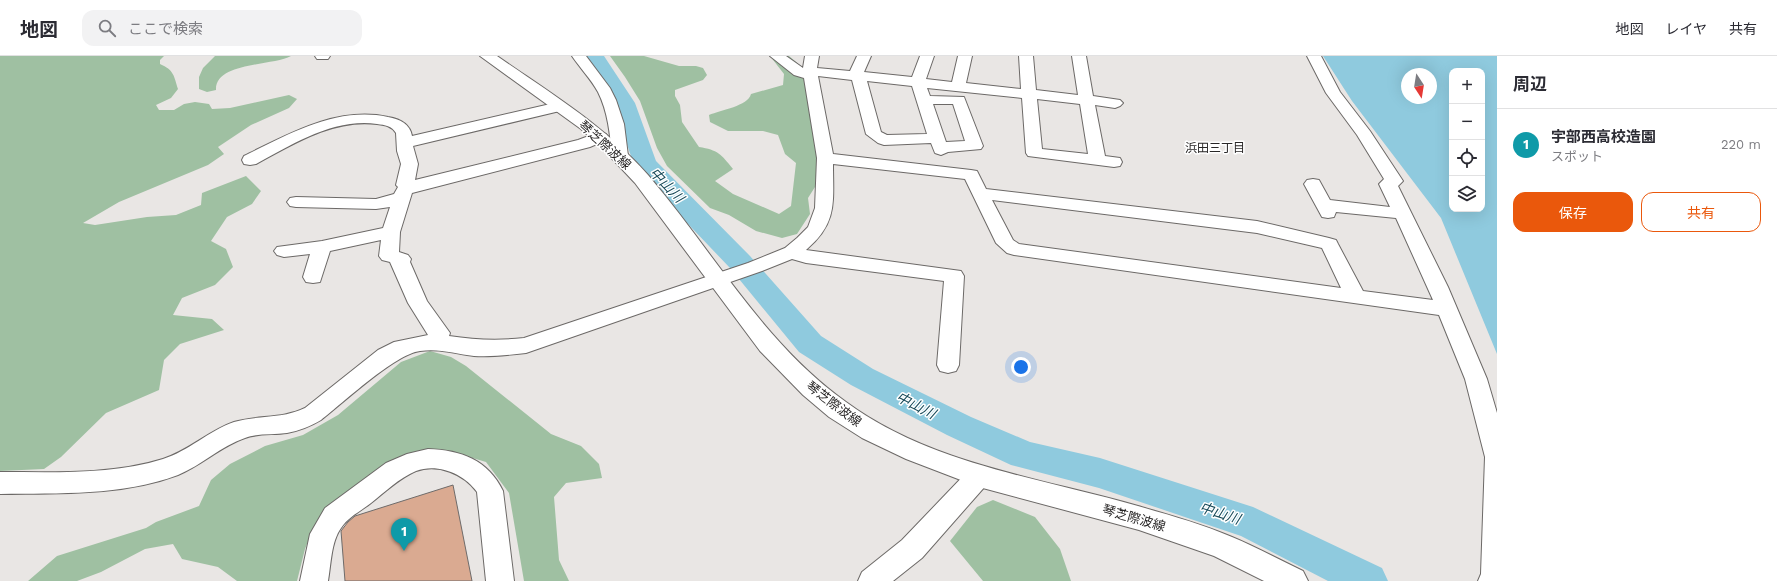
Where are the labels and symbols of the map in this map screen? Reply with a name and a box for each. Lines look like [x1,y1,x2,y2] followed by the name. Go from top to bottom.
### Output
[1401,68,1437,104] north arrow
[576,118,634,172] street label: 琴芝際波線
[1185,141,1245,155] district label: 浜田三丁目
[647,164,689,207] water label: 中山川
[1011,357,1031,377] your location
[804,378,864,430] street label: 琴芝際波線
[894,388,940,423] water label: 中山川
[1198,499,1244,528] water label: 中山川
[1101,502,1167,534] street label: 琴芝際波線
[391,518,417,551] pin: 1

